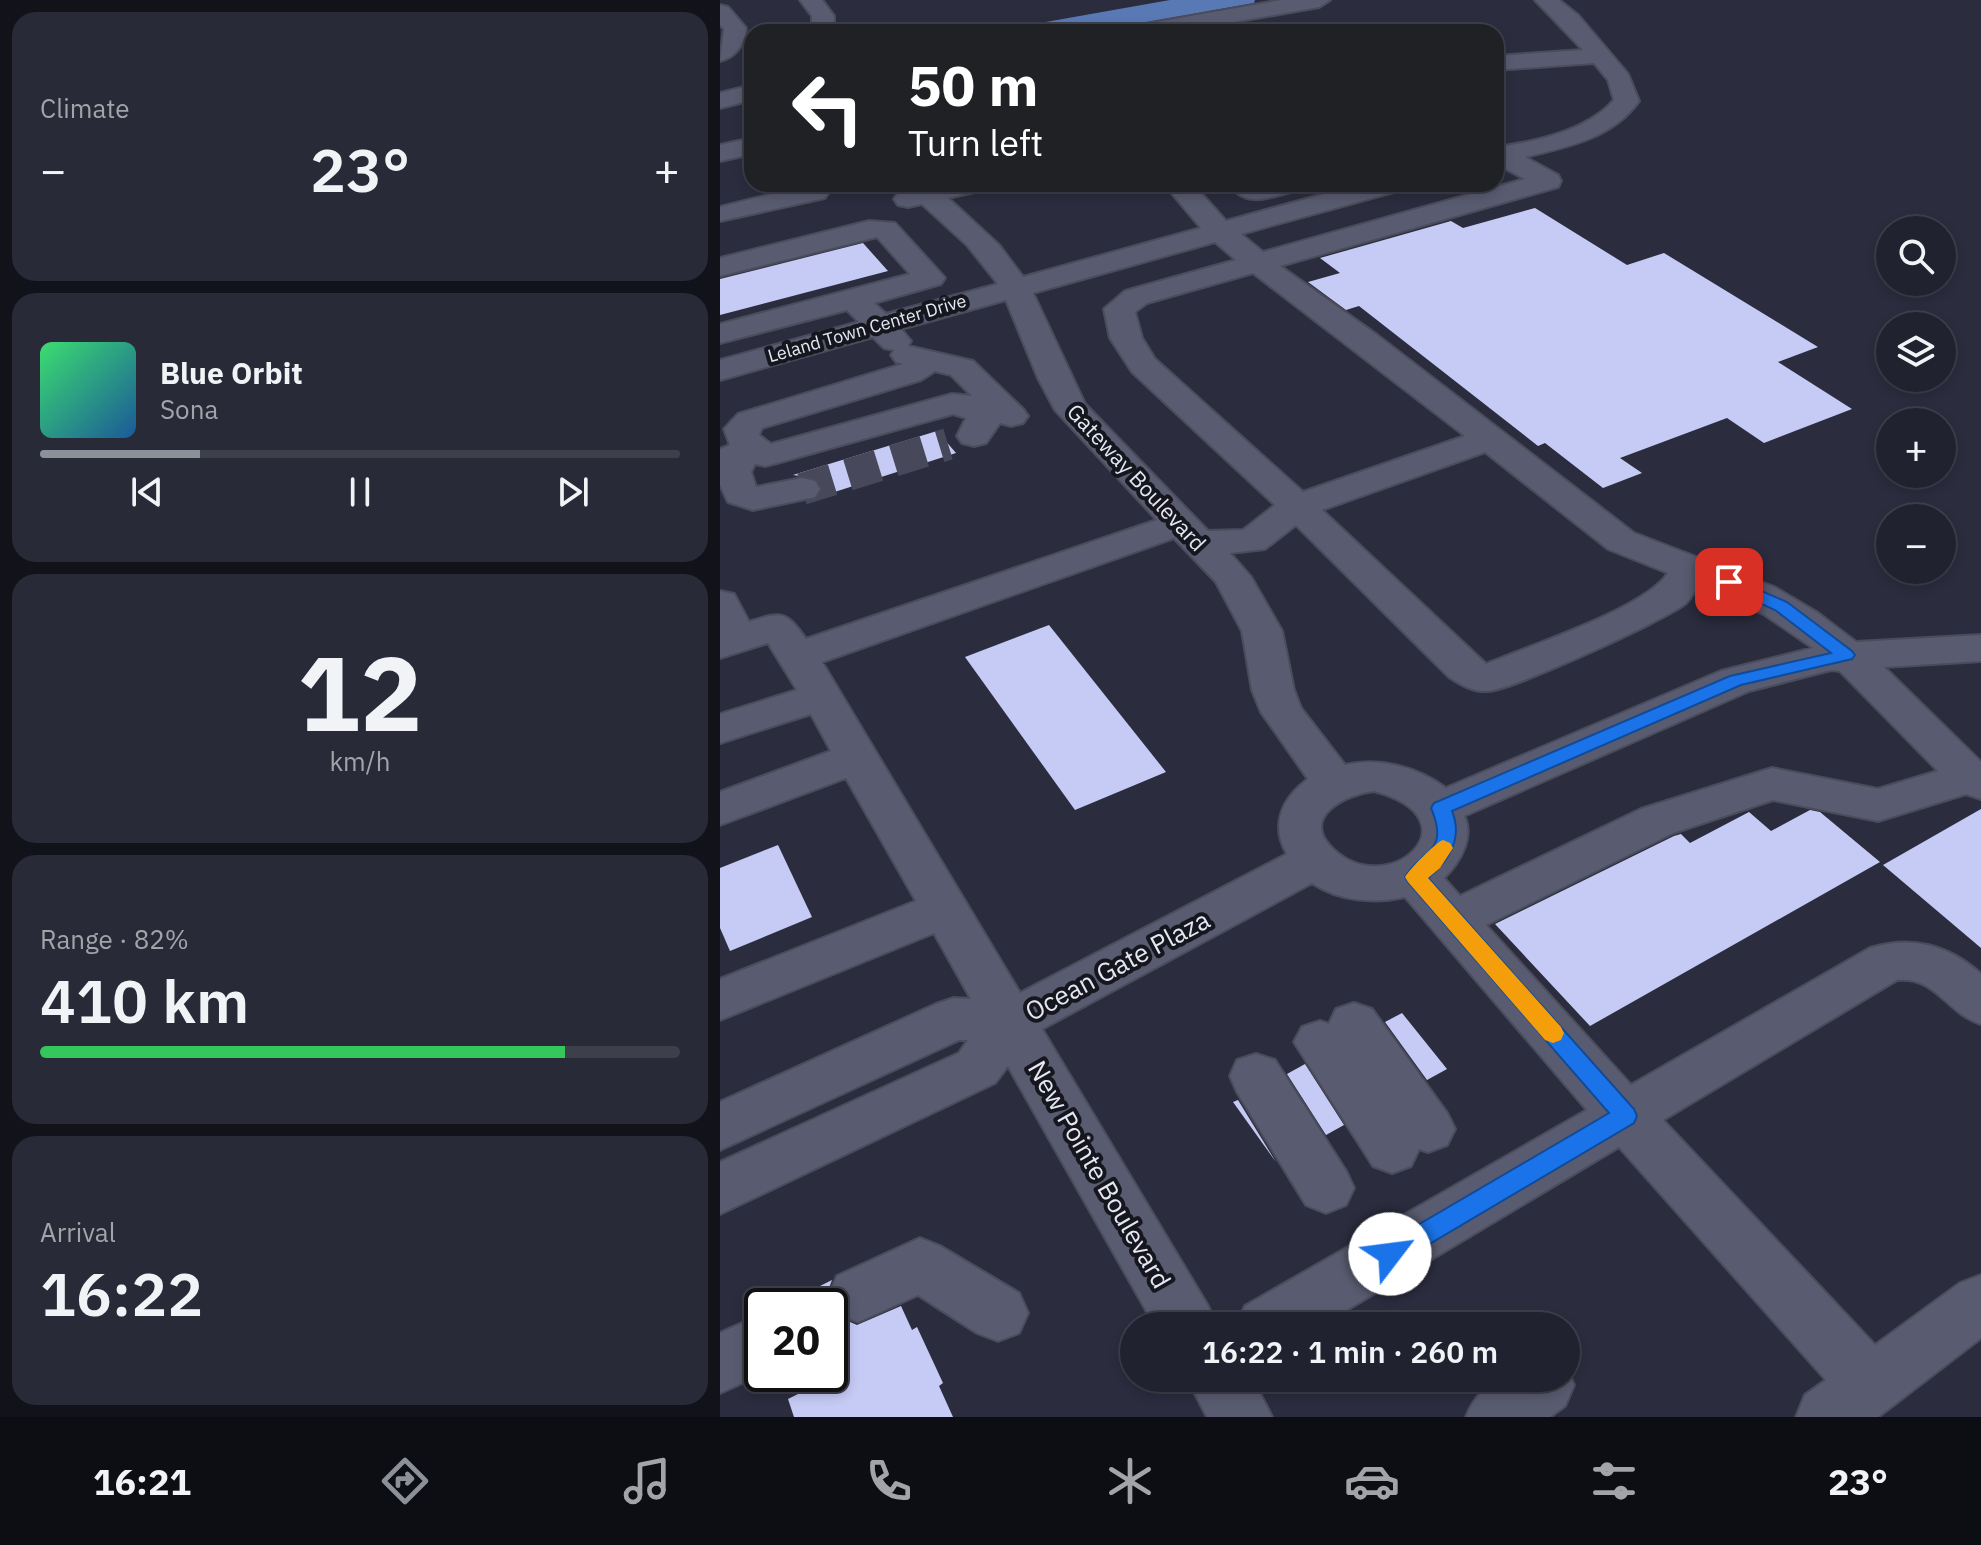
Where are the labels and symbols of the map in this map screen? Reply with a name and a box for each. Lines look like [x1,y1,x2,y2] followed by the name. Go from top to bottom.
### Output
[765,289,969,367] street label: Leland Town Center Drive
[1061,397,1213,557] street label: Gateway Boulevard
[1695,548,1763,616] pin
[1019,902,1215,1028] street label: Ocean Gate Plaza
[1021,1054,1179,1294] street label: New Pointe Boulevard
[1348,1212,1432,1296] position arrow
[744,1288,848,1392] speed limit sign: 20

